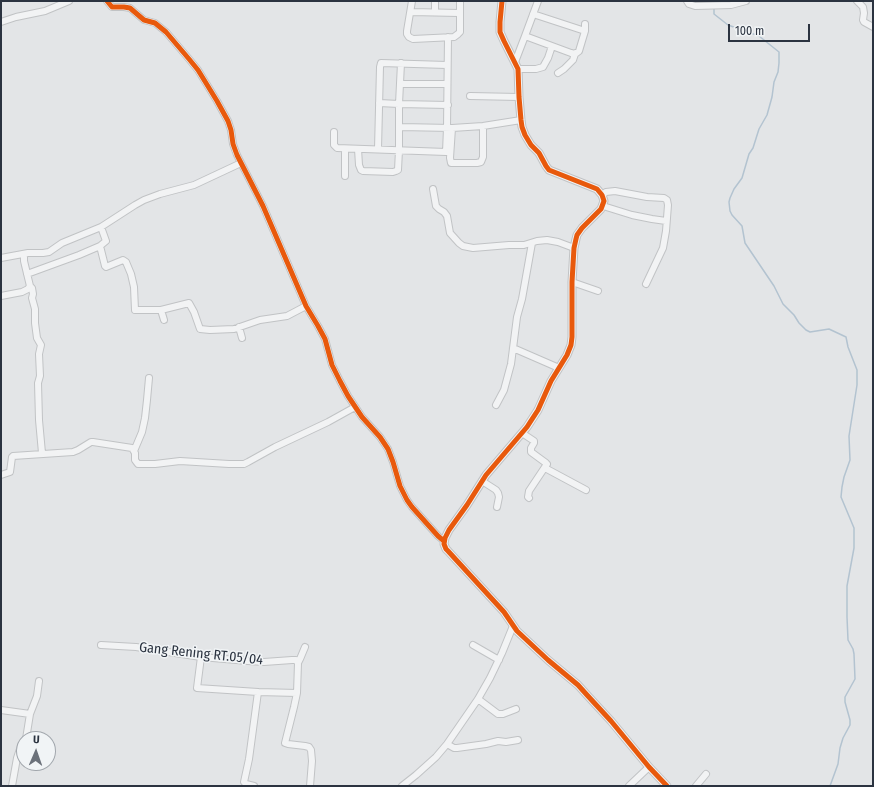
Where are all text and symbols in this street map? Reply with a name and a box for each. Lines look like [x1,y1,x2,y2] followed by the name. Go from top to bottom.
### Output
[730,16,812,42] scale bar
[735,24,764,38] text: 100 m
[138,639,264,669] street label: Gang Rening RT.05/04
[16,731,56,771] north arrow
[33,733,40,746] text: U

